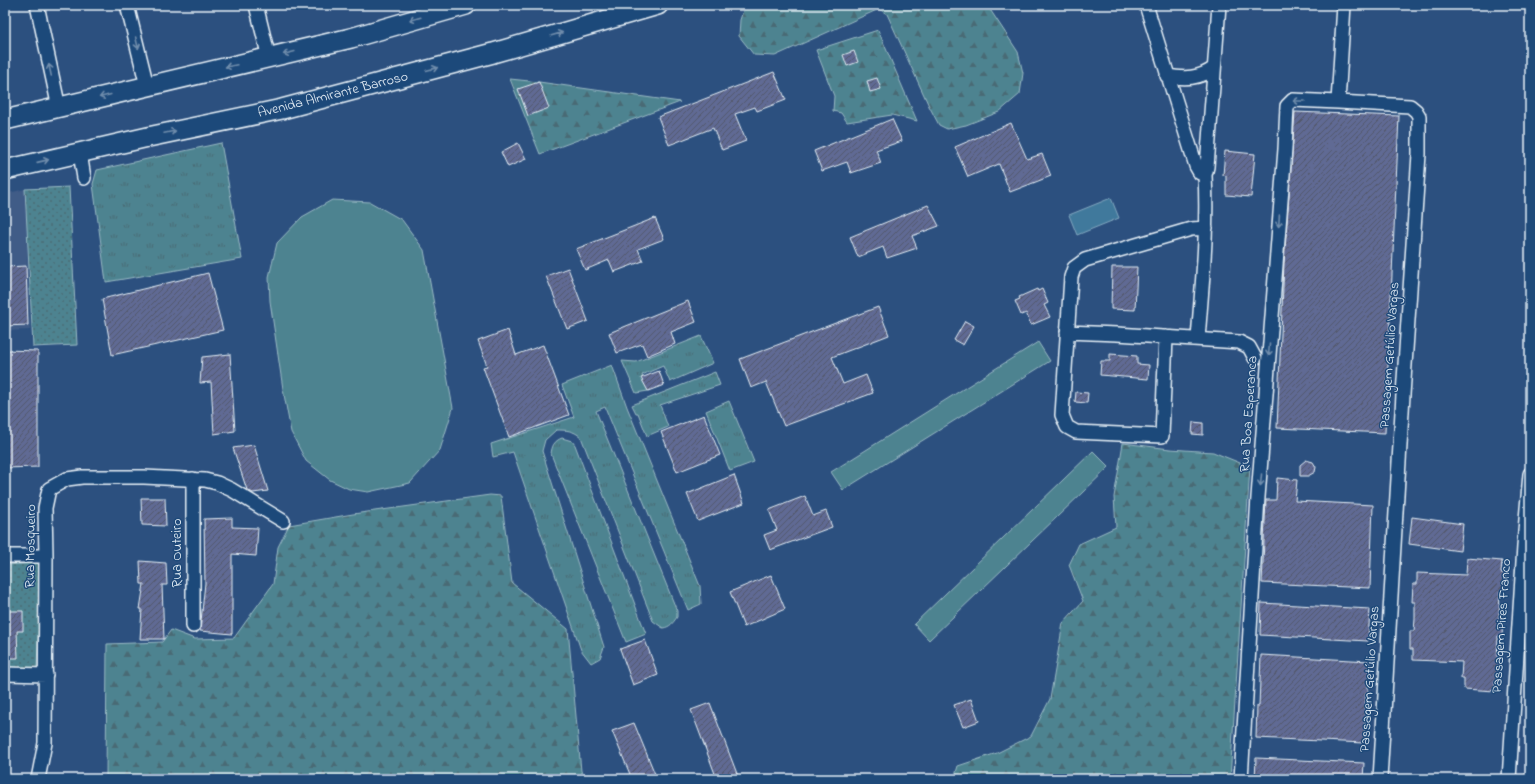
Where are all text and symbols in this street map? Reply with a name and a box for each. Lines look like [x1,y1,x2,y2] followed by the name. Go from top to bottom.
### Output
[409,16,422,24] one-way arrow
[551,30,564,37] one-way arrow
[133,36,141,49] one-way arrow
[283,49,296,57] one-way arrow
[225,62,238,70] one-way arrow
[46,63,54,76] one-way arrow
[425,65,438,72] one-way arrow
[256,66,410,124] street label: Avenida Almirante Barroso
[99,93,112,101] one-way arrow
[1293,97,1306,105] one-way arrow
[163,128,176,136] one-way arrow
[36,157,49,165] one-way arrow
[1276,214,1283,227] one-way arrow
[1374,281,1407,429] street label: Passagem Getúlio Vargas
[1266,343,1273,356] one-way arrow
[1234,355,1264,473] street label: Rua Boa Esperanca
[1257,473,1264,486] one-way arrow
[20,504,42,588] street label: Rua Mosqueiro
[167,518,188,588] street label: Rua Outeiro
[1487,558,1518,694] street label: Passagem Pires Franco
[1354,605,1387,753] street label: Passagem Getúlio Vargas

